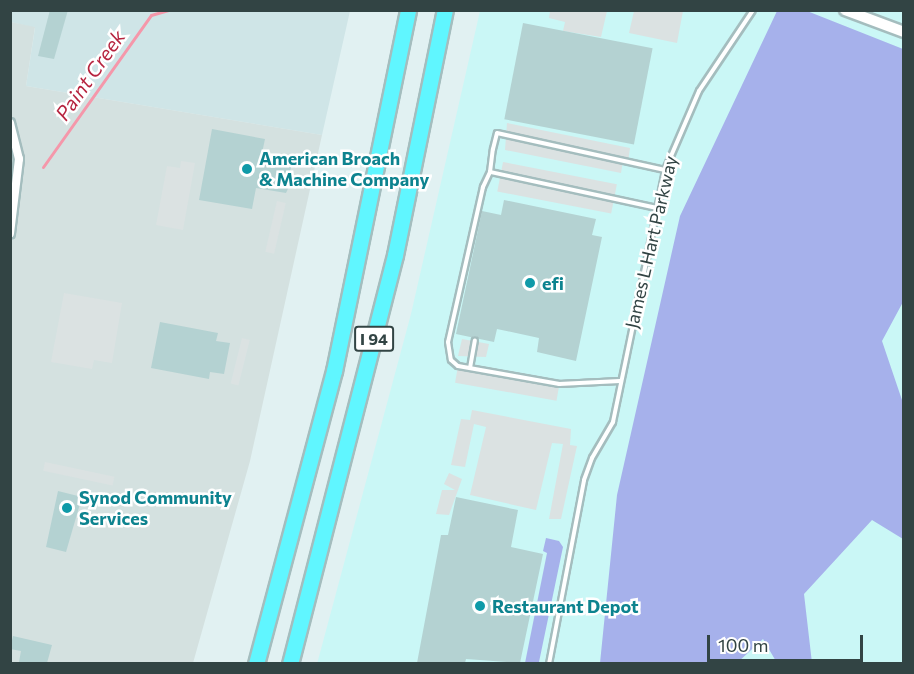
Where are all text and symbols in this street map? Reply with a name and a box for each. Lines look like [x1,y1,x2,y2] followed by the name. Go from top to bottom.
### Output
[50,25,130,125] water label: Paint Creek
[259,148,429,190] place label: American Broach & Machine Company
[621,154,681,330] street label: James L Hart Parkway
[240,162,254,176] marker: American Broach & Machine Company
[542,272,564,294] place label: efi
[523,276,537,290] marker: efi
[353,326,395,352] road number: I 94
[79,487,232,530] place label: Synod Community Services
[60,501,74,515] marker: Synod Community Services
[492,595,639,617] place label: Restaurant Depot
[473,599,487,613] marker: Restaurant Depot
[710,623,866,661] scale bar
[718,634,768,656] text: 100 m

